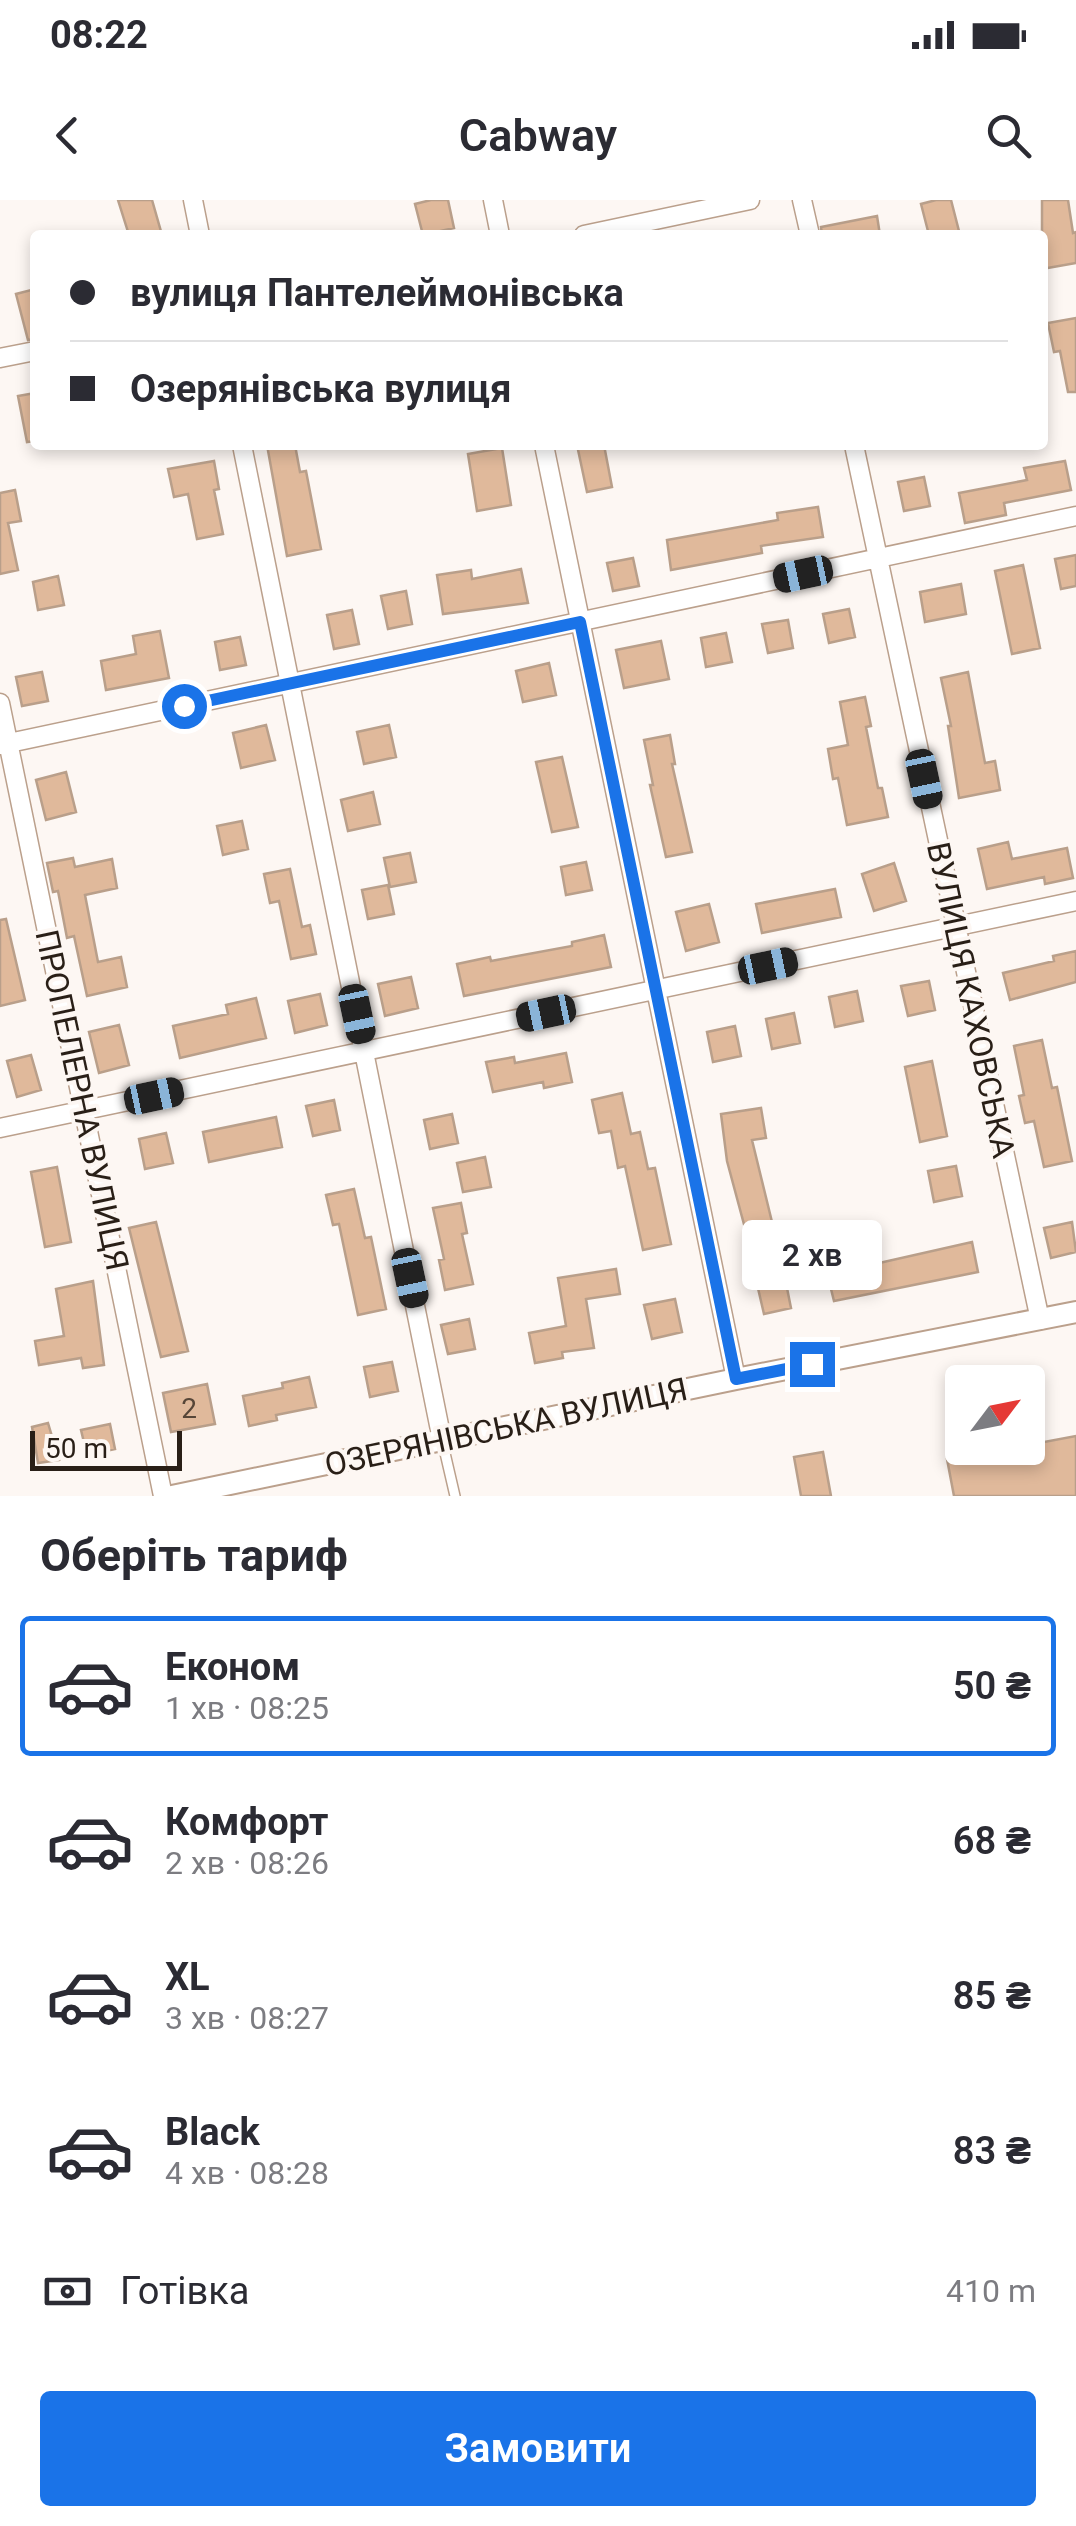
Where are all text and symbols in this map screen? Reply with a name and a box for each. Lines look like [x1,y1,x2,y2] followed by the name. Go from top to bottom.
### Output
[50,13,148,57] text: 08:22
[40,108,95,163] icon: back
[981,108,1036,163] icon: search
[459,109,617,162] text: Cabway
[130,271,624,315] text: вулиця Пантелеймонівська
[130,367,512,411] text: Озерянівська вулиця
[771,553,835,595] car
[162,684,207,729] route start
[903,747,945,811] car
[919,839,1023,1161] street label: ВУЛИЦЯ КАХОВСЬКА
[27,926,137,1274] street label: ПРОПЕЛЕРНА ВУЛИЦЯ
[736,945,800,987] car
[336,982,378,1046] car
[514,992,578,1034] car
[122,1075,186,1117] car
[742,1219,882,1289] callout: 2 хв
[782,1236,842,1274] text: 2 хв
[389,1246,431,1310] car
[790,1342,835,1387] route end
[945,1365,1045,1465] north arrow
[945,1365,1045,1465] map controls
[321,1370,691,1484] street label: ОЗЕРЯНІВСЬКА ВУЛИЦЯ
[181,1392,197,1425] house number: 2
[30,1426,182,1470] scale bar
[45,1432,108,1465] text: 50 m
[40,1529,348,1582] text: Оберіть тариф
[45,1641,135,1731] icon: car
[165,1645,300,1689] text: Економ
[953,1664,1031,1708] text: 50 ₴
[165,1689,329,1727] text: 1 хв · 08:25
[45,1796,135,1886] icon: car
[165,1800,328,1844] text: Комфорт
[953,1819,1031,1863] text: 68 ₴
[165,1844,329,1882] text: 2 хв · 08:26
[45,1951,135,2041] icon: car
[165,1955,210,1999] text: XL
[953,1974,1031,2018] text: 85 ₴
[165,1999,329,2037] text: 3 хв · 08:27
[45,2106,135,2196] icon: car
[165,2110,260,2154] text: Black
[953,2129,1031,2173] text: 83 ₴
[165,2154,329,2192] text: 4 хв · 08:28
[40,2264,95,2319] icon: cash
[120,2269,249,2313] text: Готівка
[946,2272,1036,2310] text: 410 m
[40,2391,1036,2506] button: Замовити

